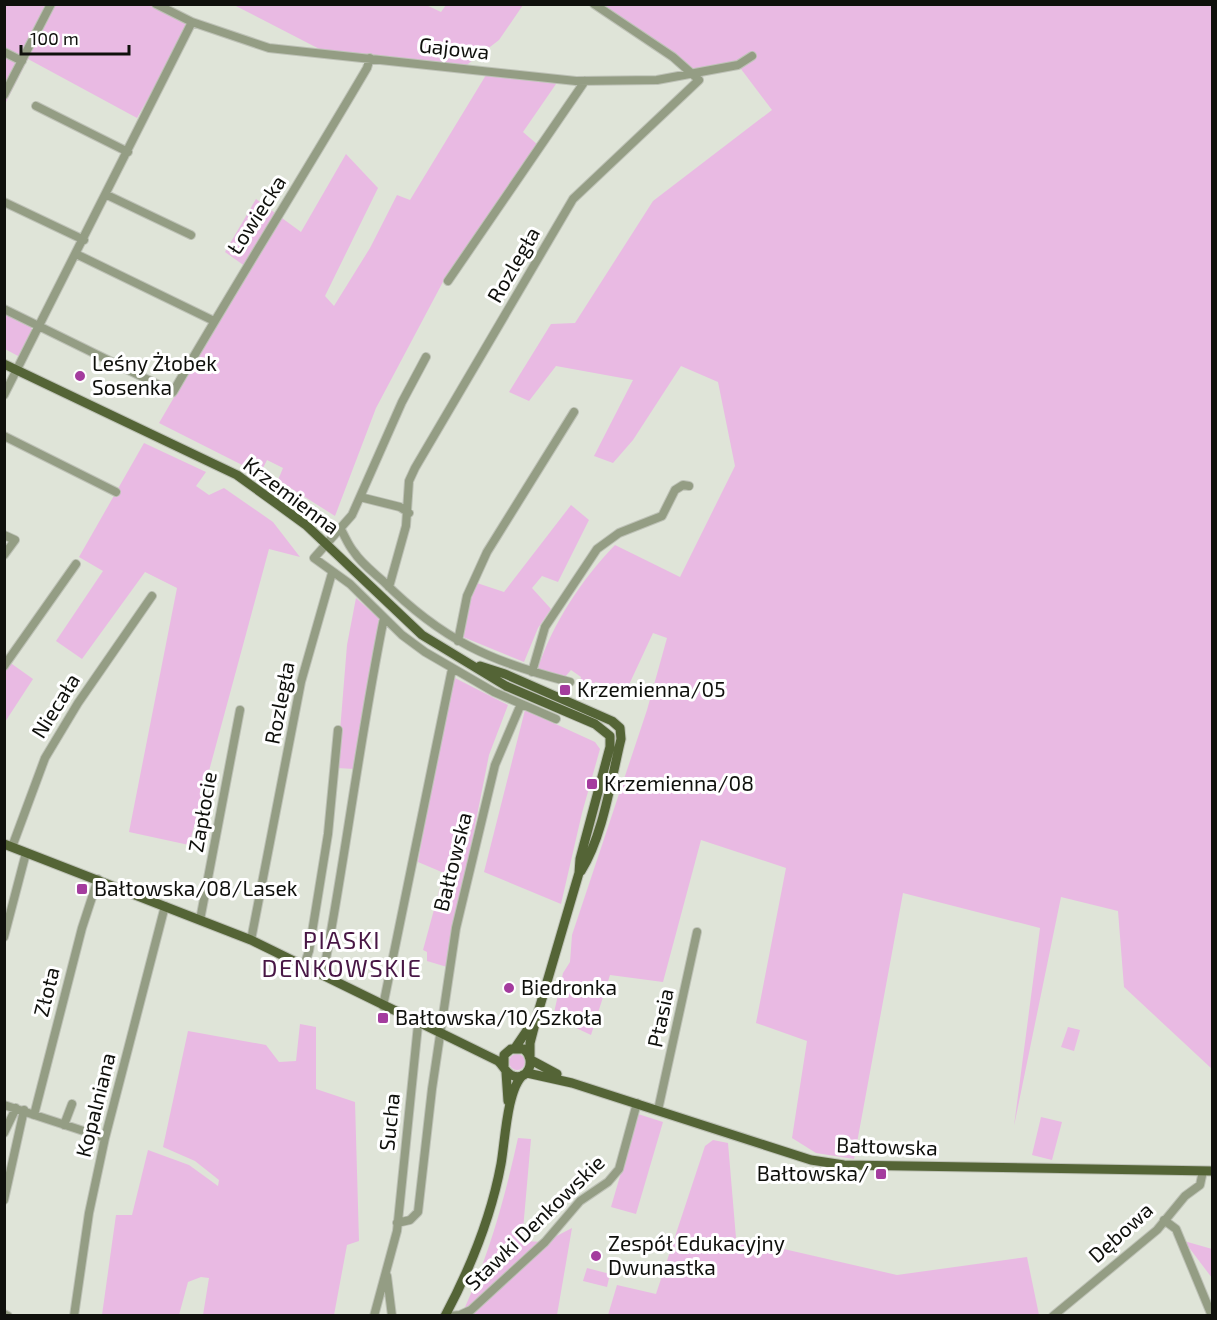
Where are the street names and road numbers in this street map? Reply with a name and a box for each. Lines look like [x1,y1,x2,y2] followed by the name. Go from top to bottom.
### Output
[418,31,491,65] street label: Gajowa
[221,170,290,258] street label: Łowiecka
[481,222,544,307] street label: Rozległa
[239,451,345,539] street label: Krzemienna
[258,660,299,746] street label: Rozległa
[25,668,84,742] street label: Niecała
[182,770,221,854] street label: Zapłocie
[427,809,476,914] street label: Bałtowska
[27,964,64,1019] street label: Złota
[641,986,678,1049] street label: Ptasia
[70,1050,120,1159] street label: Kopalniana
[373,1092,404,1152] street label: Sucha
[836,1131,938,1160] street label: Bałtowska
[459,1149,609,1295] street label: Stawki Denkowskie
[1083,1197,1157,1267] street label: Dębowa

